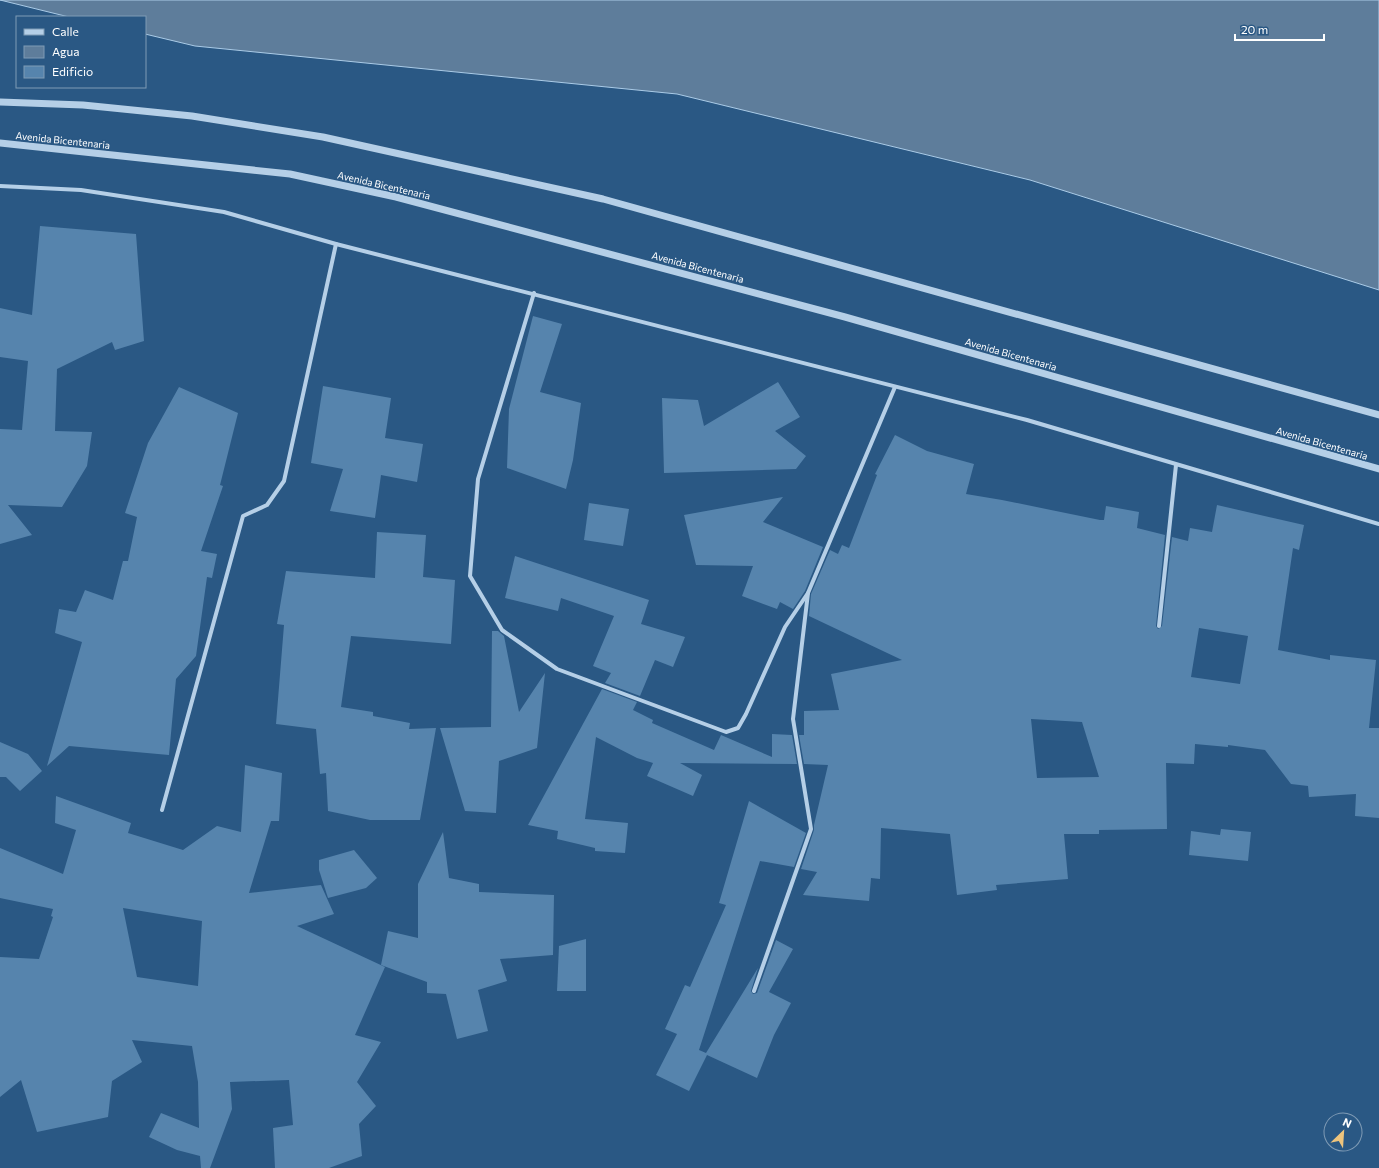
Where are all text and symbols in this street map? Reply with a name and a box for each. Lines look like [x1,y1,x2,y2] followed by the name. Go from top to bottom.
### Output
[16,16,146,88] legend
[1235,16,1324,42] scale bar
[1241,22,1268,36] text: 20 m
[52,24,79,38] text: Calle
[52,44,80,58] text: Agua
[52,64,93,78] text: Edificio
[15,129,111,151] street label: Avenida Bicentenaria
[336,168,432,202] street label: Avenida Bicentenaria
[651,249,745,285] street label: Avenida Bicentenaria
[964,335,1058,373] street label: Avenida Bicentenaria
[1275,424,1369,462] street label: Avenida Bicentenaria
[1323,1112,1363,1152] north arrow
[1341,1115,1354,1130] text: N

